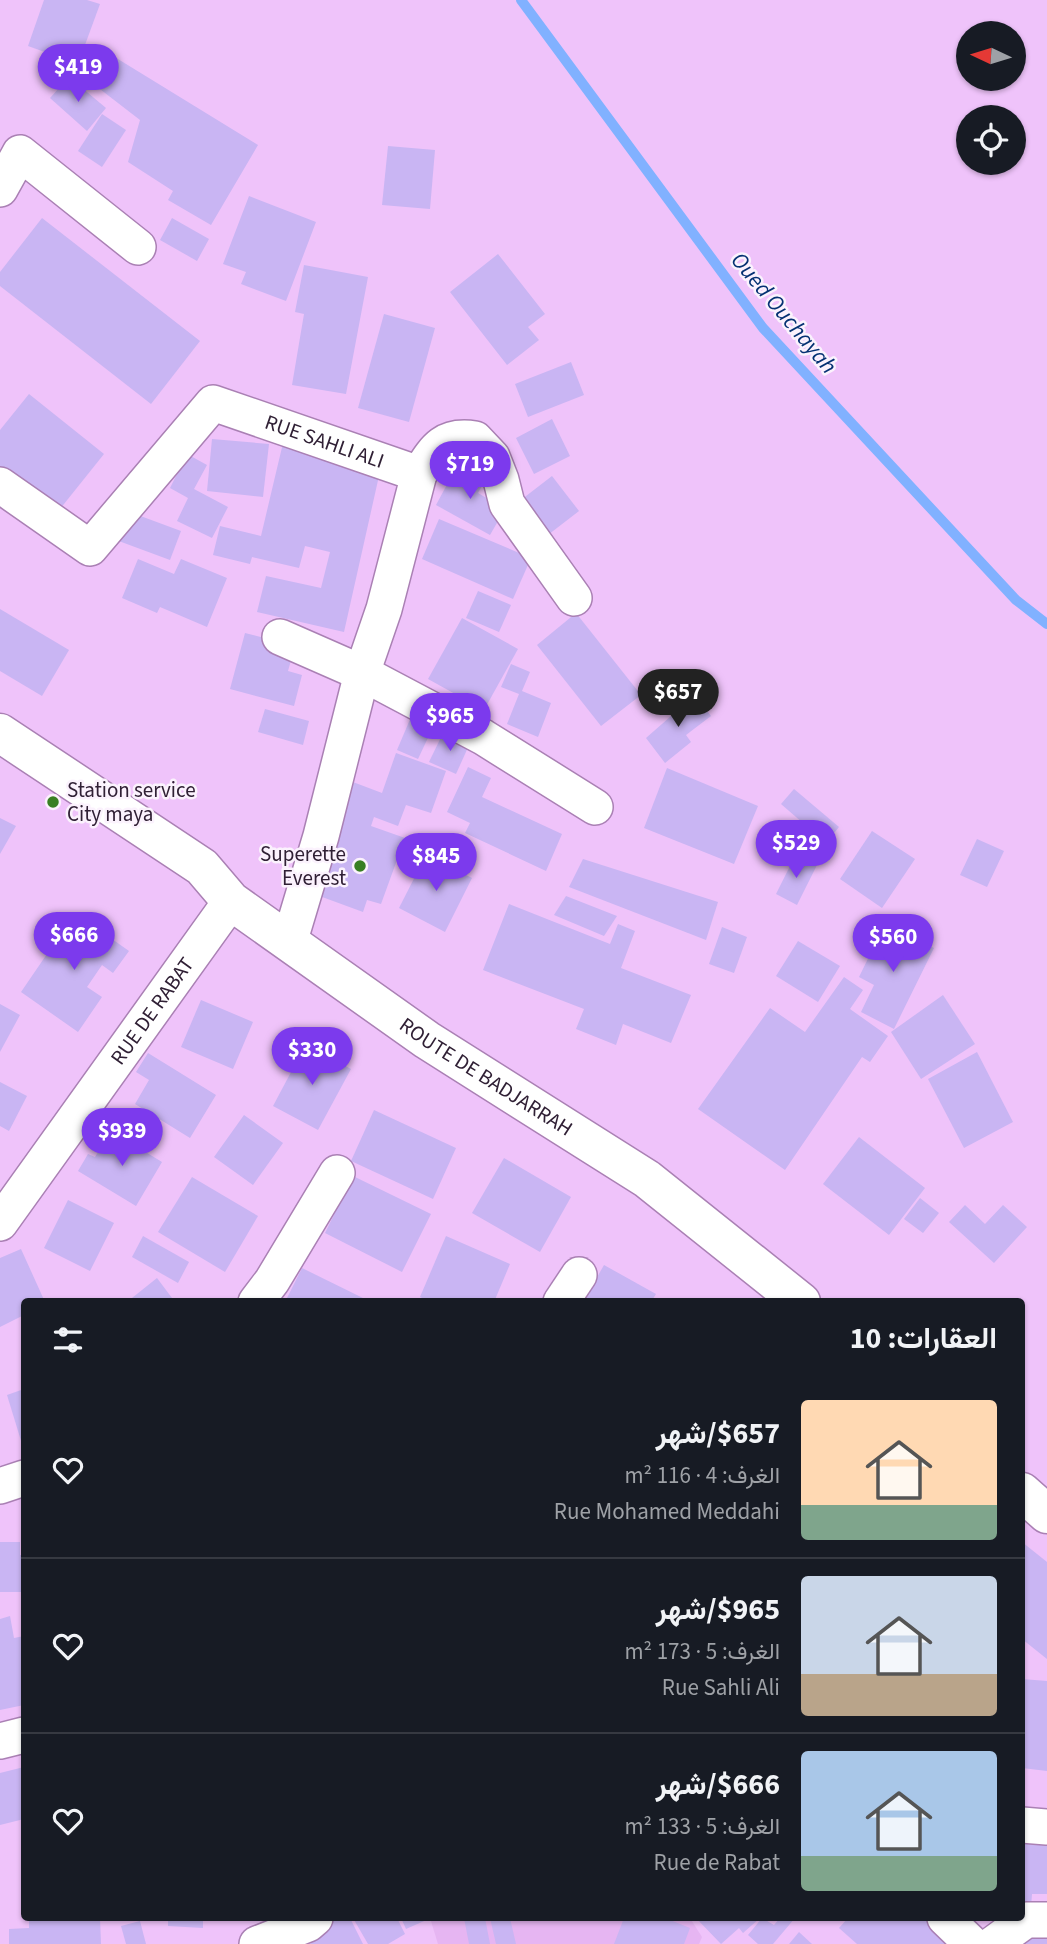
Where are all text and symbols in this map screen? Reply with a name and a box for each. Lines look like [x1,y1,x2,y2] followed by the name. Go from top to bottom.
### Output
[956,21,1026,91] north arrow
[956,21,1026,175] map controls
[37,44,119,104] pin: $419
[54,50,102,83] text: $419
[956,105,1026,175] button: locate
[723,245,845,381] water label: Oued Ouchayah
[261,407,388,476] street label: RUE SAHLI ALI
[429,442,511,501] pin: $719
[446,447,494,480] text: $719
[637,670,719,729] pin: $657
[654,675,702,708] text: $657
[409,694,491,753] pin: $965
[426,699,474,732] text: $965
[67,775,196,829] place label: Station service City maya
[45,794,61,810] marker: Station service City maya
[755,820,837,880] pin: $529
[772,826,820,859] text: $529
[395,834,477,893] pin: $845
[260,839,346,893] place label: Superette Everest
[412,839,460,872] text: $845
[352,858,368,874] marker: Superette Everest
[33,912,115,972] pin: $666
[852,914,934,974] pin: $560
[50,918,98,951] text: $666
[869,920,917,953] text: $560
[103,951,201,1071] street label: RUE DE RABAT
[393,1010,579,1143] street label: ROUTE DE BADJARRAH
[271,1028,353,1087] pin: $330
[288,1033,336,1066] text: $330
[81,1108,163,1168] pin: $939
[98,1114,146,1147] text: $939
[850,1317,997,1360] text: العقارات: 10
[49,1321,87,1359] icon: filters
[656,1412,780,1455] text: $657/شهر
[857,1428,941,1512] icon: home
[49,1451,87,1489] icon: heart
[625,1459,780,1492] text: الغرف: 4 · 116 m²
[554,1495,780,1528] text: Rue Mohamed Meddahi
[656,1588,780,1631] text: $965/شهر
[857,1604,941,1688] icon: home
[49,1627,87,1665] icon: heart
[625,1635,780,1668] text: الغرف: 5 · 173 m²
[662,1671,780,1704] text: Rue Sahli Ali
[656,1763,780,1806] text: $666/شهر
[857,1779,941,1863] icon: home
[49,1802,87,1840] icon: heart
[625,1810,780,1843] text: الغرف: 5 · 133 m²
[654,1846,780,1879] text: Rue de Rabat

